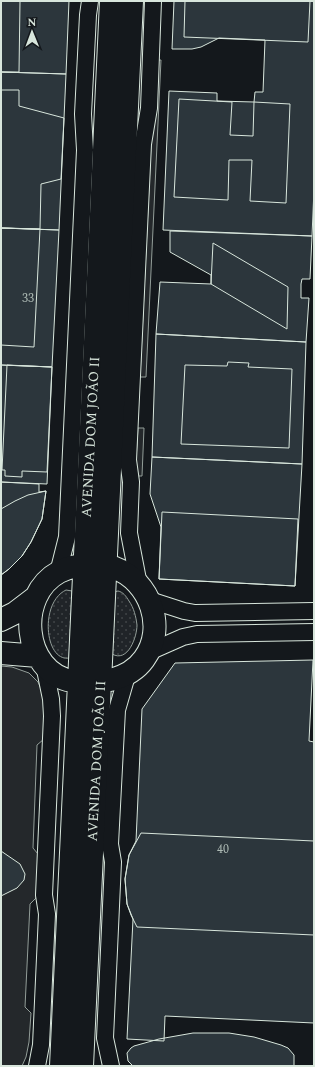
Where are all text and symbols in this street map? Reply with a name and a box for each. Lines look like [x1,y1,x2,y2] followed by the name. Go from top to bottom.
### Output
[12,12,52,52] north arrow
[27,14,36,31] text: N
[22,289,34,308] house number: 33
[76,356,105,518] street label: AVENIDA DOM JOÃO II
[82,680,111,842] street label: AVENIDA DOM JOÃO II
[217,840,229,859] house number: 40

